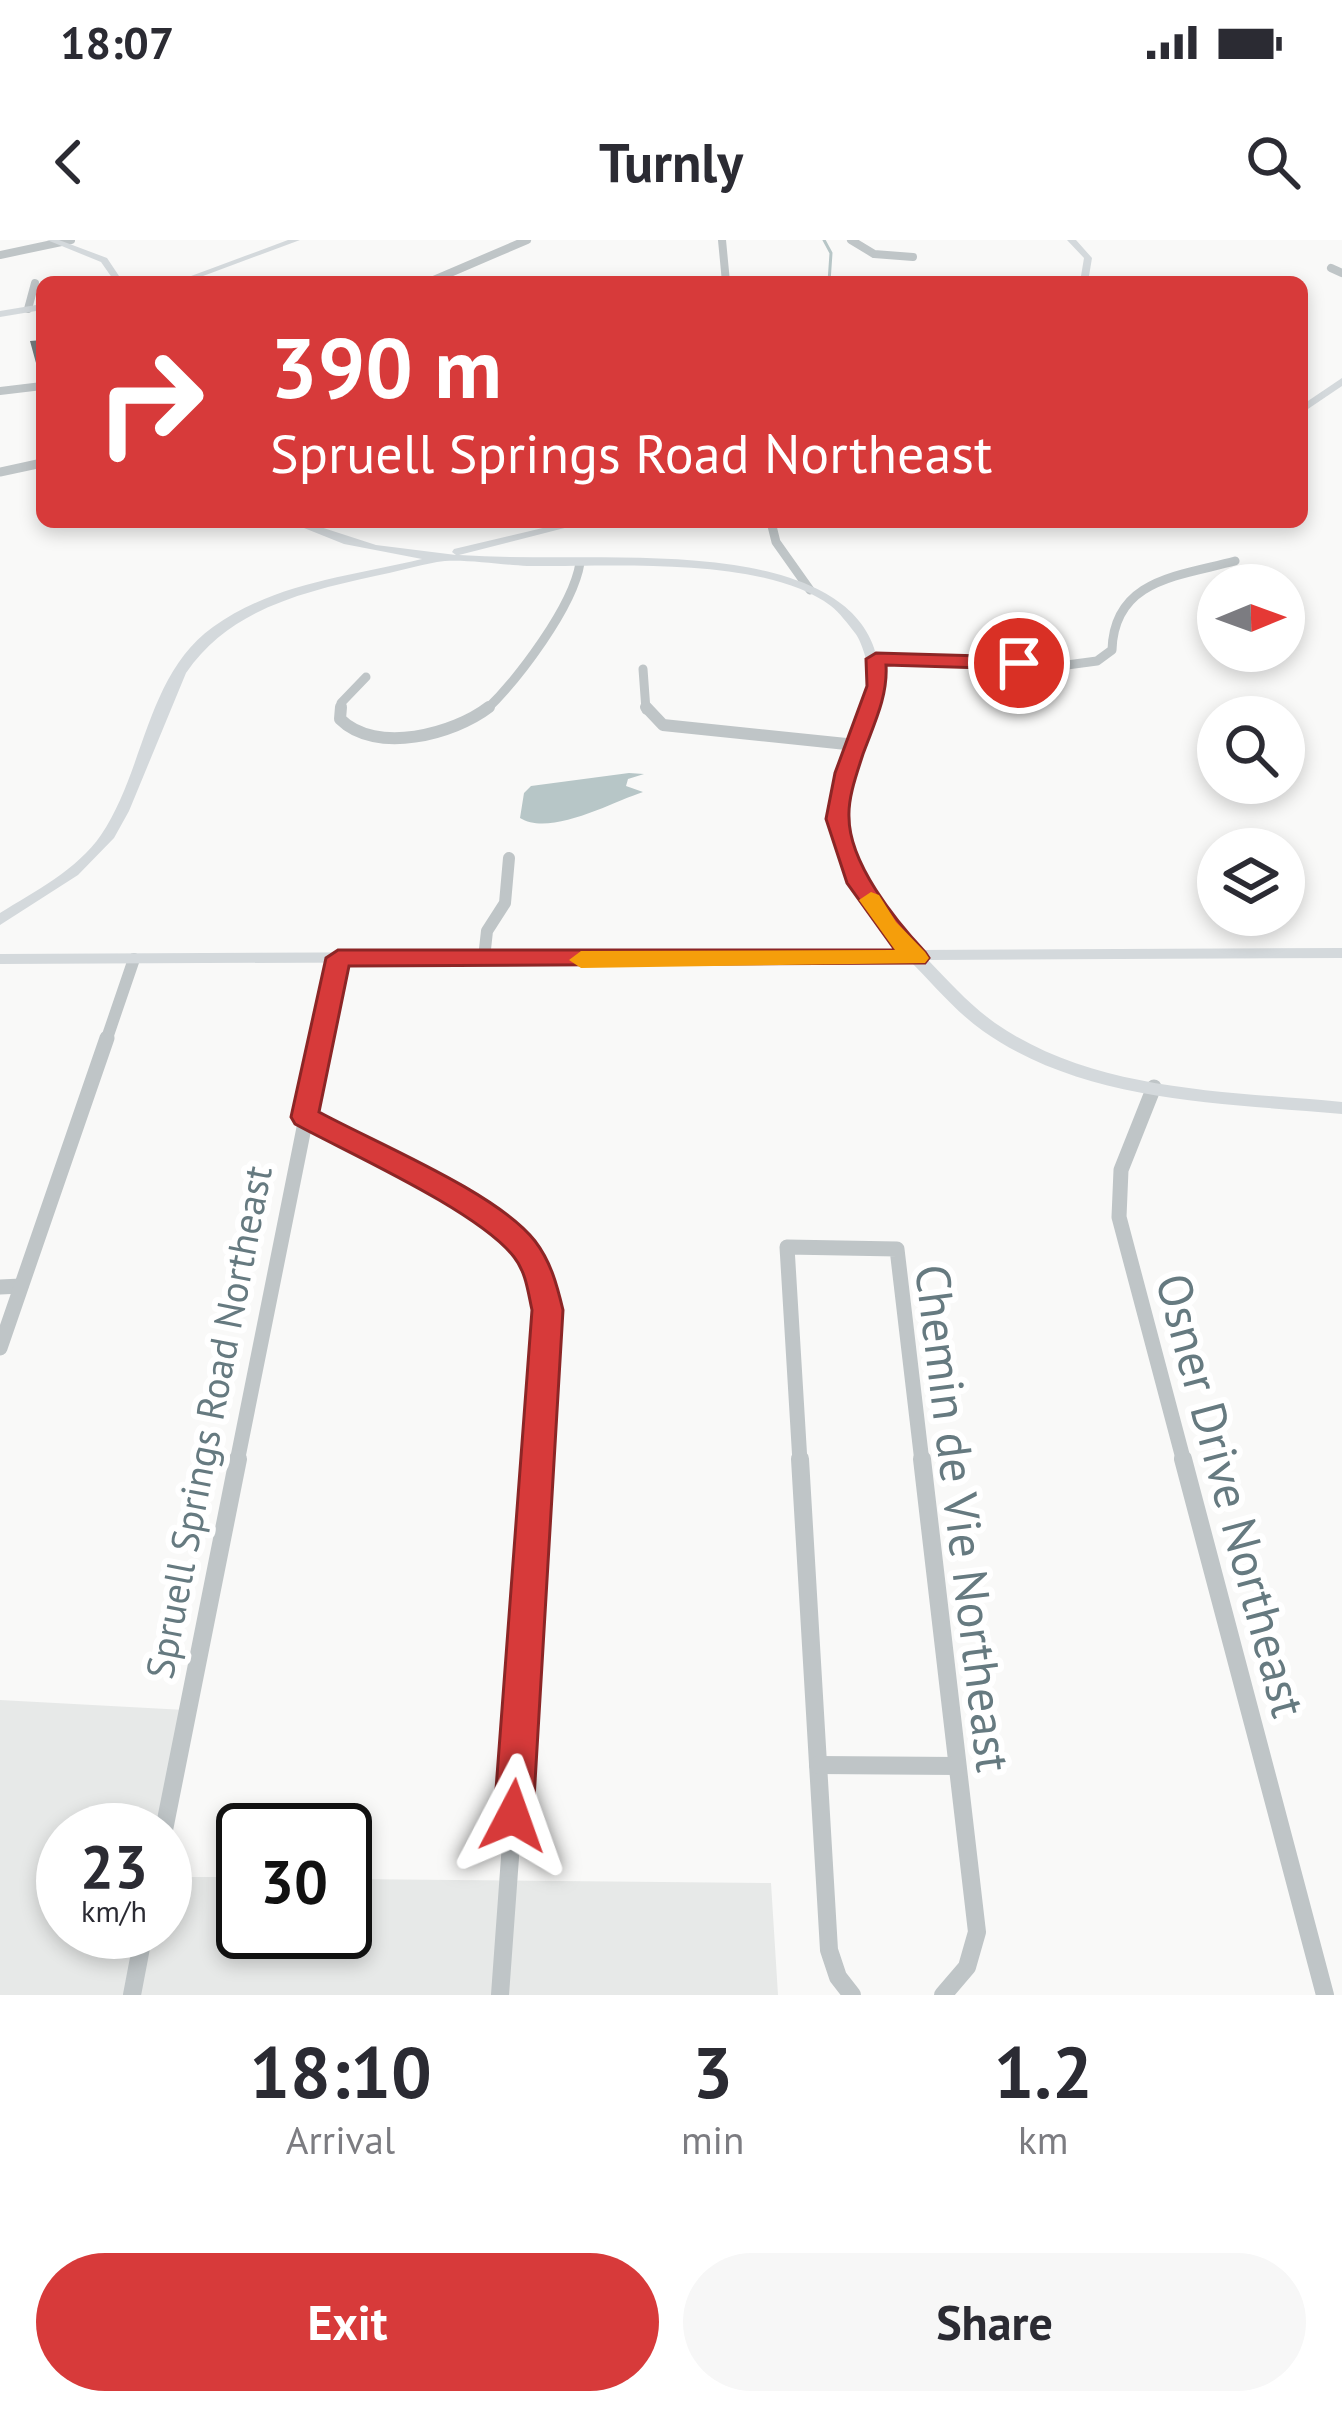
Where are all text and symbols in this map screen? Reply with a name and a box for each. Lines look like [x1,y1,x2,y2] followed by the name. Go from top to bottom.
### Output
[60,13,174,71] text: 18:07
[599,127,743,197] text: Turnly
[36,129,102,195] icon: back
[1240,129,1306,195] icon: search
[270,312,502,421] text: 390 m
[72,324,228,480] icon: right
[270,418,992,488] text: Spruell Springs Road Northeast
[1197,564,1305,672] north arrow
[1197,564,1305,936] map controls
[968,612,1070,714] pin
[986,630,1052,696] icon: arrive
[1197,696,1305,804] button: search
[1197,828,1305,936] button: layers
[133,1161,283,1683] street label: Spruell Springs Road Northeast
[902,1261,1026,1775] street label: Chemin de Vie Northeast
[1143,1267,1321,1723] street label: Osner Drive Northeast
[450,1753,576,1879] position arrow
[216,1803,372,1959] speed limit sign: 30
[80,1827,148,1905] text: 23
[81,1891,147,1930] text: km/h
[249,2025,432,2118] text: 18:10
[692,2025,733,2118] text: 3
[994,2025,1093,2118] text: 1.2
[286,2114,395,2165] text: Arrival
[681,2114,744,2165] text: min
[1018,2114,1068,2165] text: km
[36,2253,659,2391] button: Exit
[683,2253,1306,2391] button: Share

